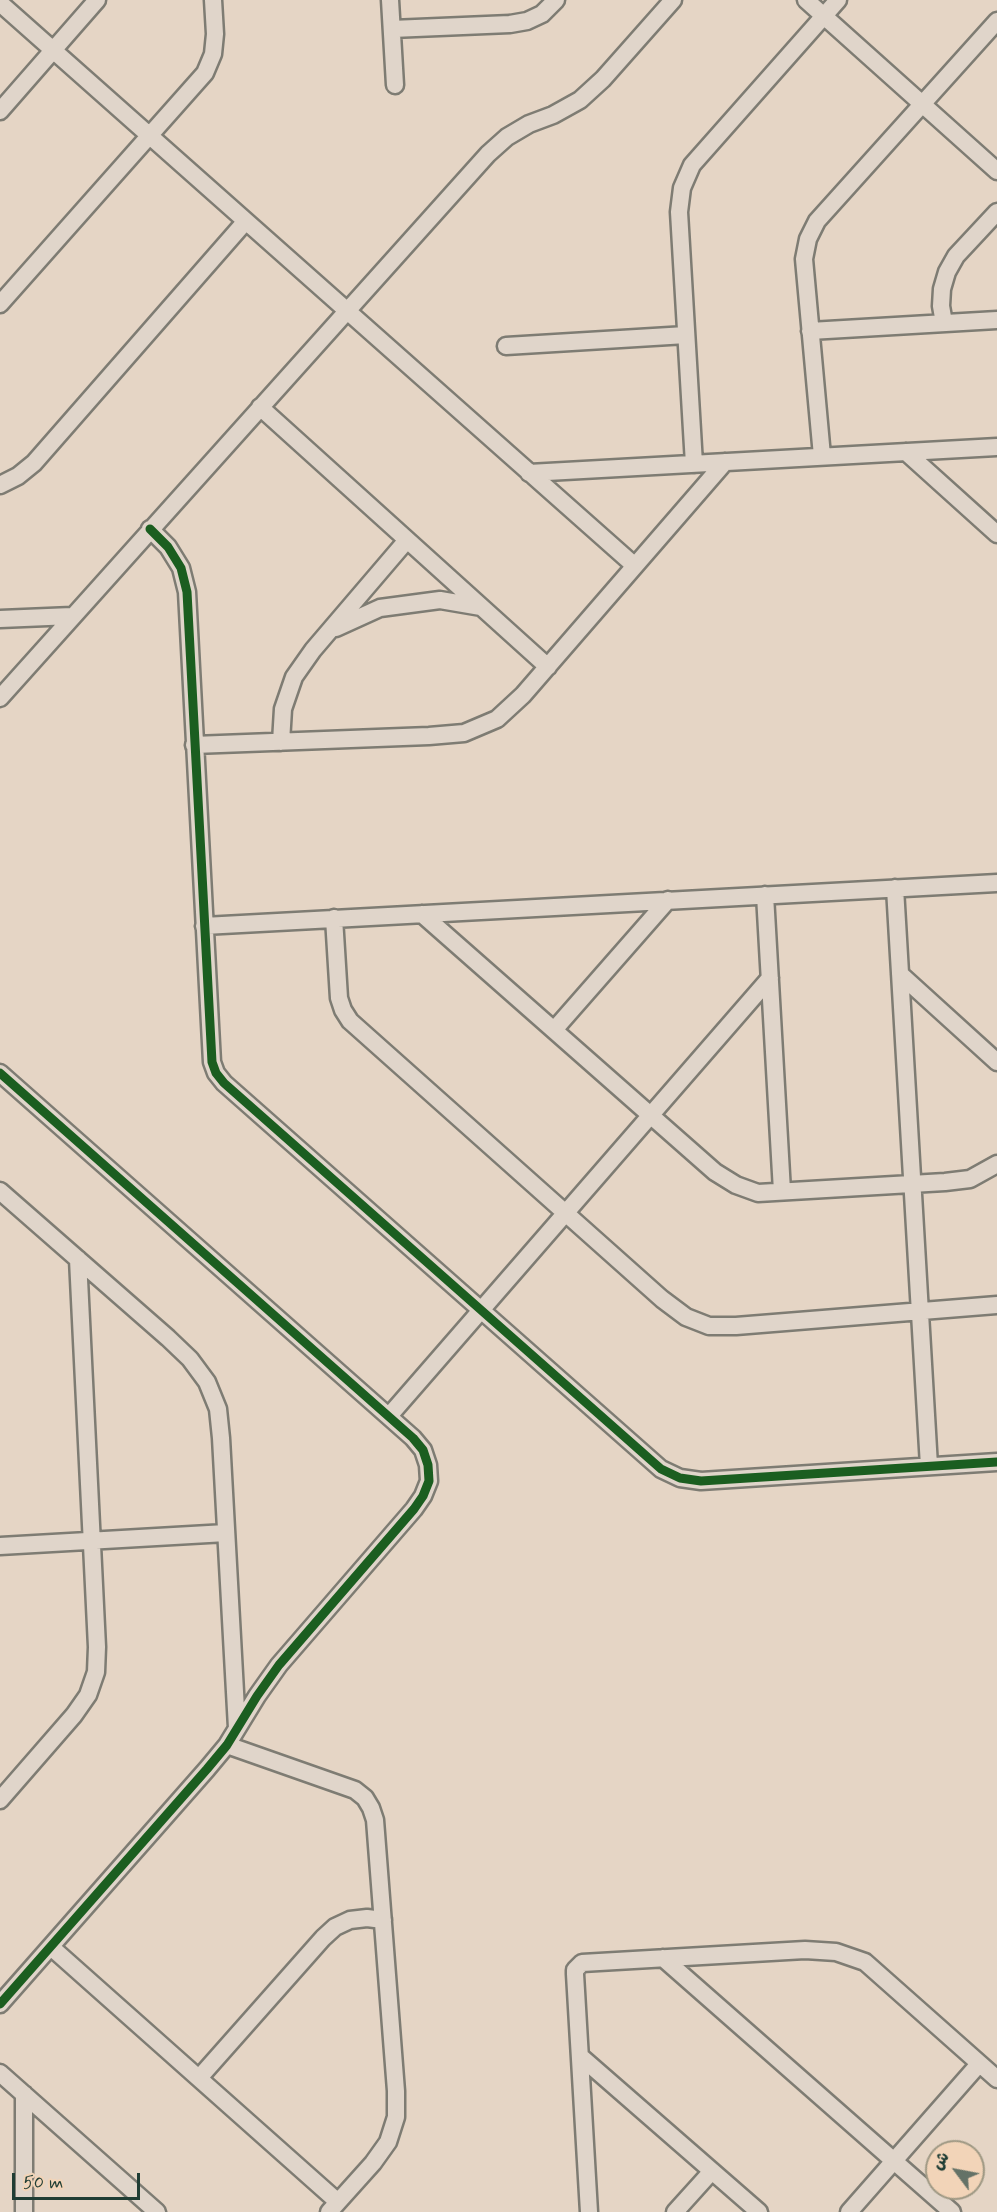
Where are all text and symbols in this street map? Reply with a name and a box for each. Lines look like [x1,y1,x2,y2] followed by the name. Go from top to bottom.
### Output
[925,2140,985,2200] north arrow
[927,2148,955,2174] text: ش
[15,2161,142,2199] scale bar
[23,2171,63,2195] text: 50 m

